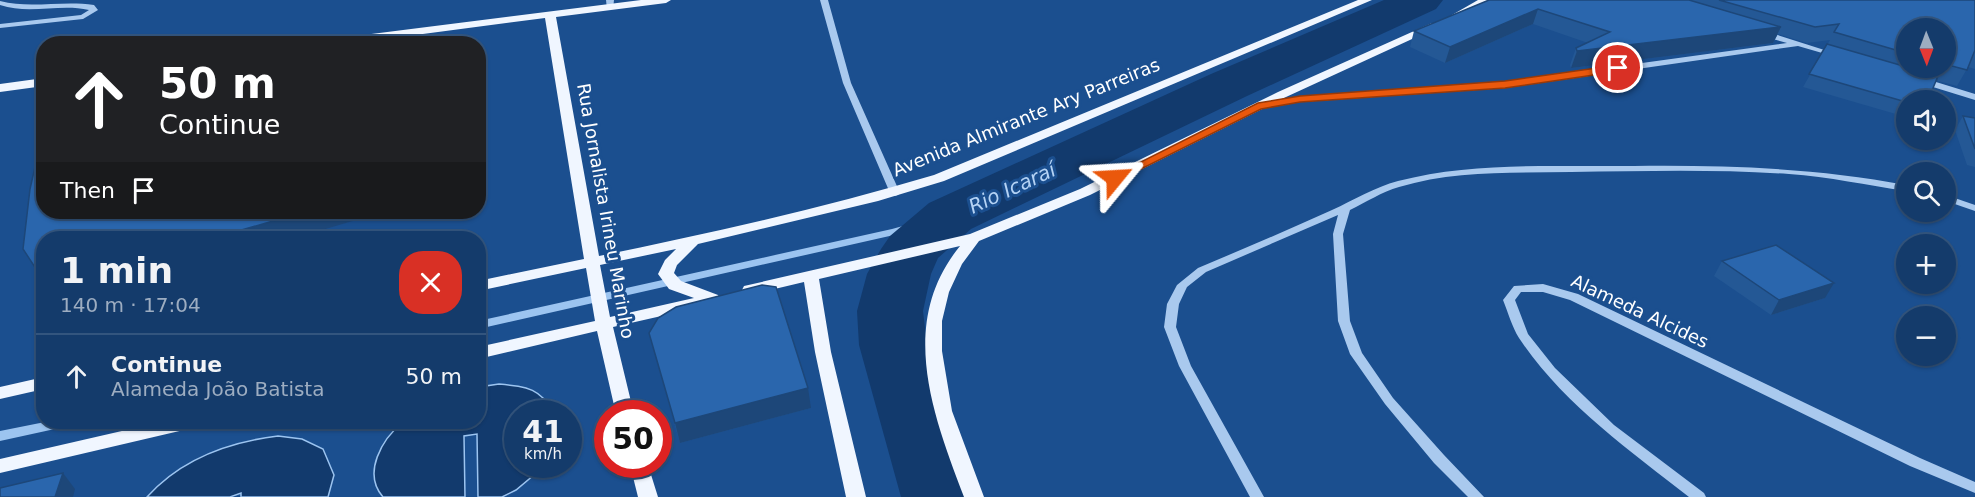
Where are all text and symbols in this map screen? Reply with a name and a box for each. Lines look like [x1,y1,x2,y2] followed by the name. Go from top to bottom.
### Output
[1896,18,1956,78] north arrow
[1896,18,1956,366] map controls
[1592,42,1643,93] pin
[1601,51,1634,84] icon: arrive
[889,54,1163,180] street label: Avenida Almirante Ary Parreiras
[159,59,276,108] text: 50 m
[60,60,138,138] icon: ahead
[573,82,639,340] street label: Rua Jornalista Irineu Marinho
[1896,90,1956,150] button: sound
[159,109,280,140] text: Continue
[1083,146,1147,210] position arrow
[965,156,1062,219] water label: Rio Icaraí
[1896,162,1956,222] button: search
[127,174,160,207] icon: arrive
[60,178,115,203] text: Then
[1896,234,1956,294] button: +
[60,250,173,291] text: 1 min
[399,251,462,314] button: close
[1568,270,1712,352] street label: Alameda Alcides
[60,293,201,317] text: 140 m · 17:04
[1896,306,1956,366] button: −
[111,352,222,377] text: Continue
[60,360,93,393] icon: ahead
[406,364,462,389] text: 50 m
[111,377,324,401] text: Alameda João Batista
[594,400,672,478] speed limit sign: 50
[522,414,564,449] text: 41
[524,445,562,463] text: km/h

